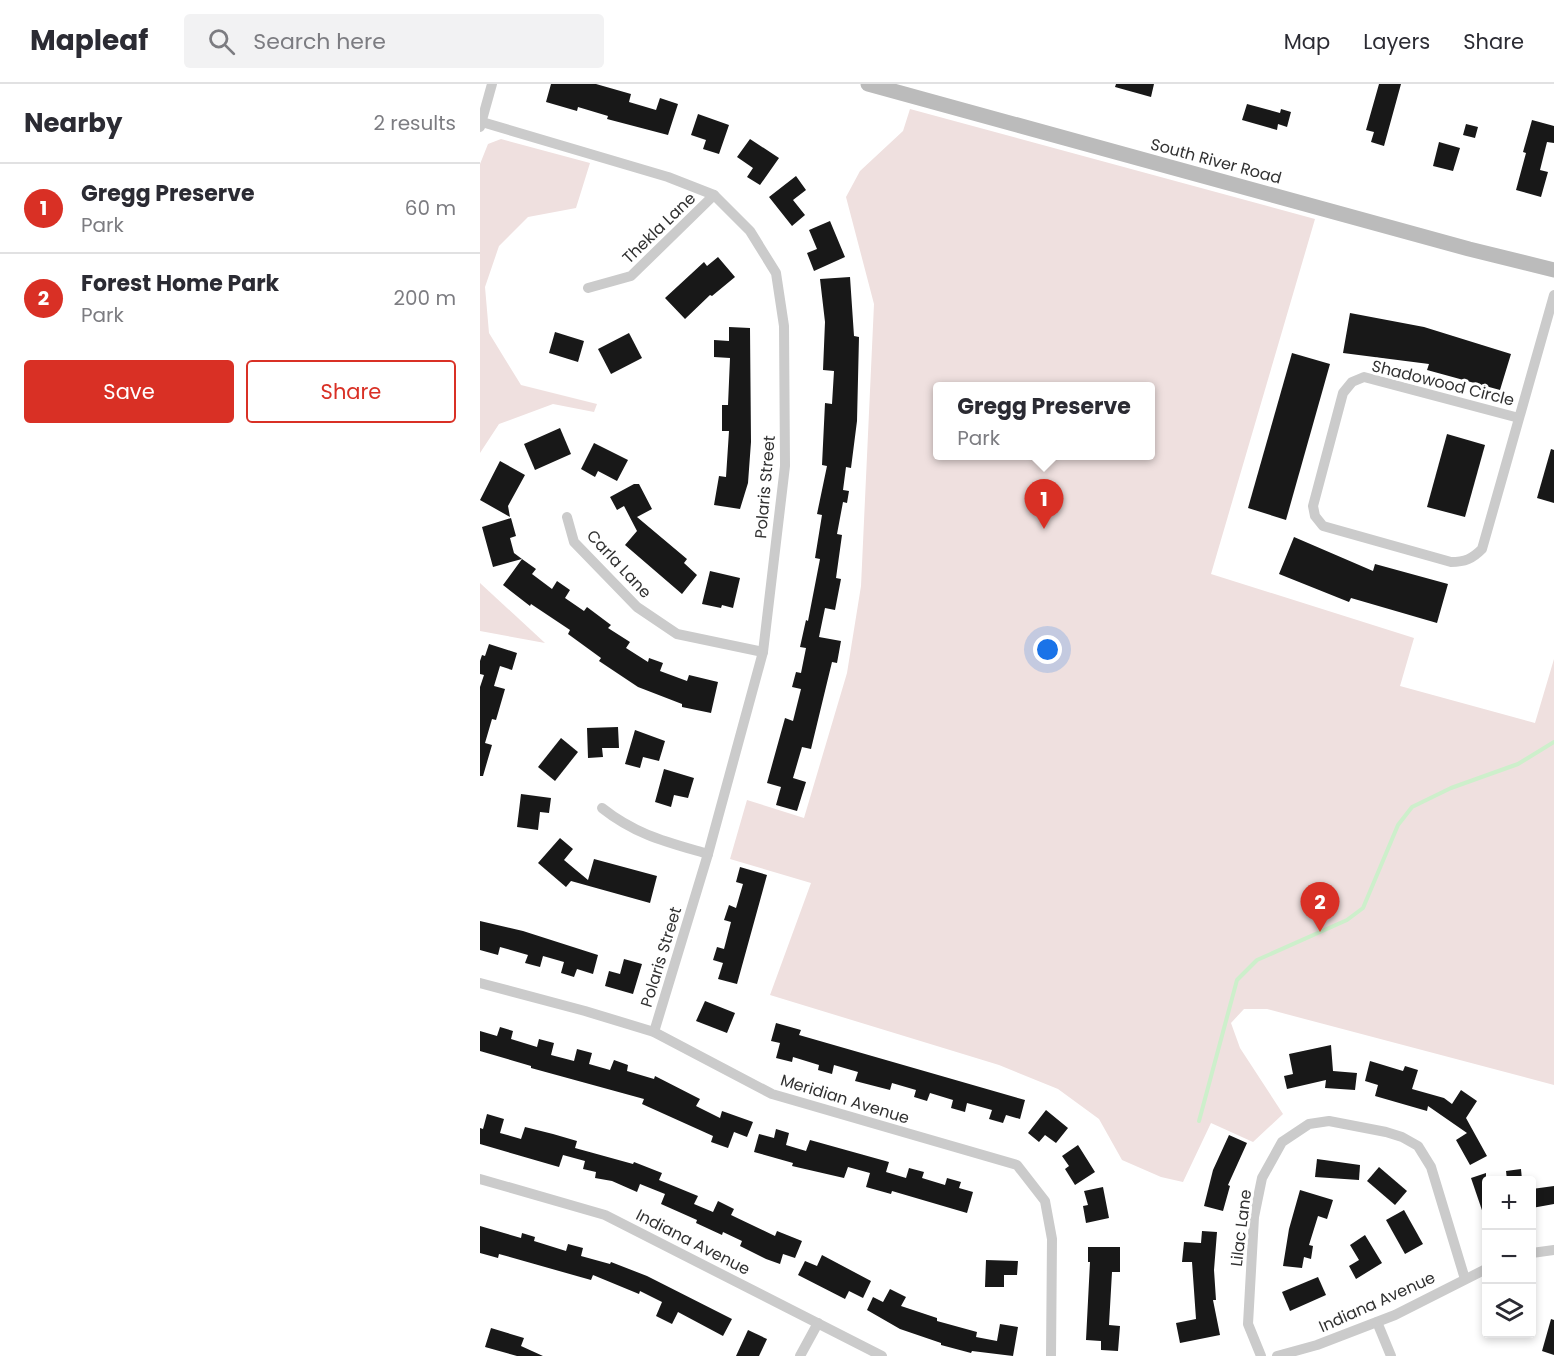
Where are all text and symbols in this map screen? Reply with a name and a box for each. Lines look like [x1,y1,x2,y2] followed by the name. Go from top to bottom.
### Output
[184,14,604,68] search box
[30,21,148,60] text: Mapleaf
[205,25,238,58] icon: search
[253,26,386,57] text: Search here
[1284,27,1330,56] text: Map
[1363,27,1430,56] text: Layers
[1463,27,1524,56] text: Share
[24,105,122,141] text: Nearby
[373,109,456,137] text: 2 results
[1148,132,1284,190] street label: South River Road
[81,178,255,209] text: Gregg Preserve
[617,187,701,269] street label: Thekla Lane
[40,194,47,222] text: 1
[405,194,456,222] text: 60 m
[81,211,124,239] text: Park
[81,268,279,299] text: Forest Home Park
[38,284,49,312] text: 2
[393,284,456,312] text: 200 m
[81,301,124,329] text: Park
[1369,354,1517,412] street label: Shadowood Circle
[24,360,234,423] button: Save
[246,360,456,423] button: Share
[933,382,1155,460] popup
[957,391,1131,422] text: Gregg Preserve
[957,424,1000,452] text: Park
[749,434,781,540] street label: Polaris Street
[1024,480,1064,529] pin: 1
[581,525,657,603] street label: Carla Lane
[1033,635,1062,664] your location
[1300,882,1340,932] pin: 2
[635,904,687,1010] street label: Polaris Street
[778,1068,912,1130] street label: Meridian Avenue
[1482,1176,1536,1338] map controls
[1482,1176,1536,1230] button: +
[1225,1188,1257,1268] street label: Lilac Lane
[632,1203,754,1281] street label: Indiana Avenue
[1482,1230,1536,1284] button: −
[1315,1266,1439,1338] street label: Indiana Avenue
[1482,1284,1536,1338] button: layers

